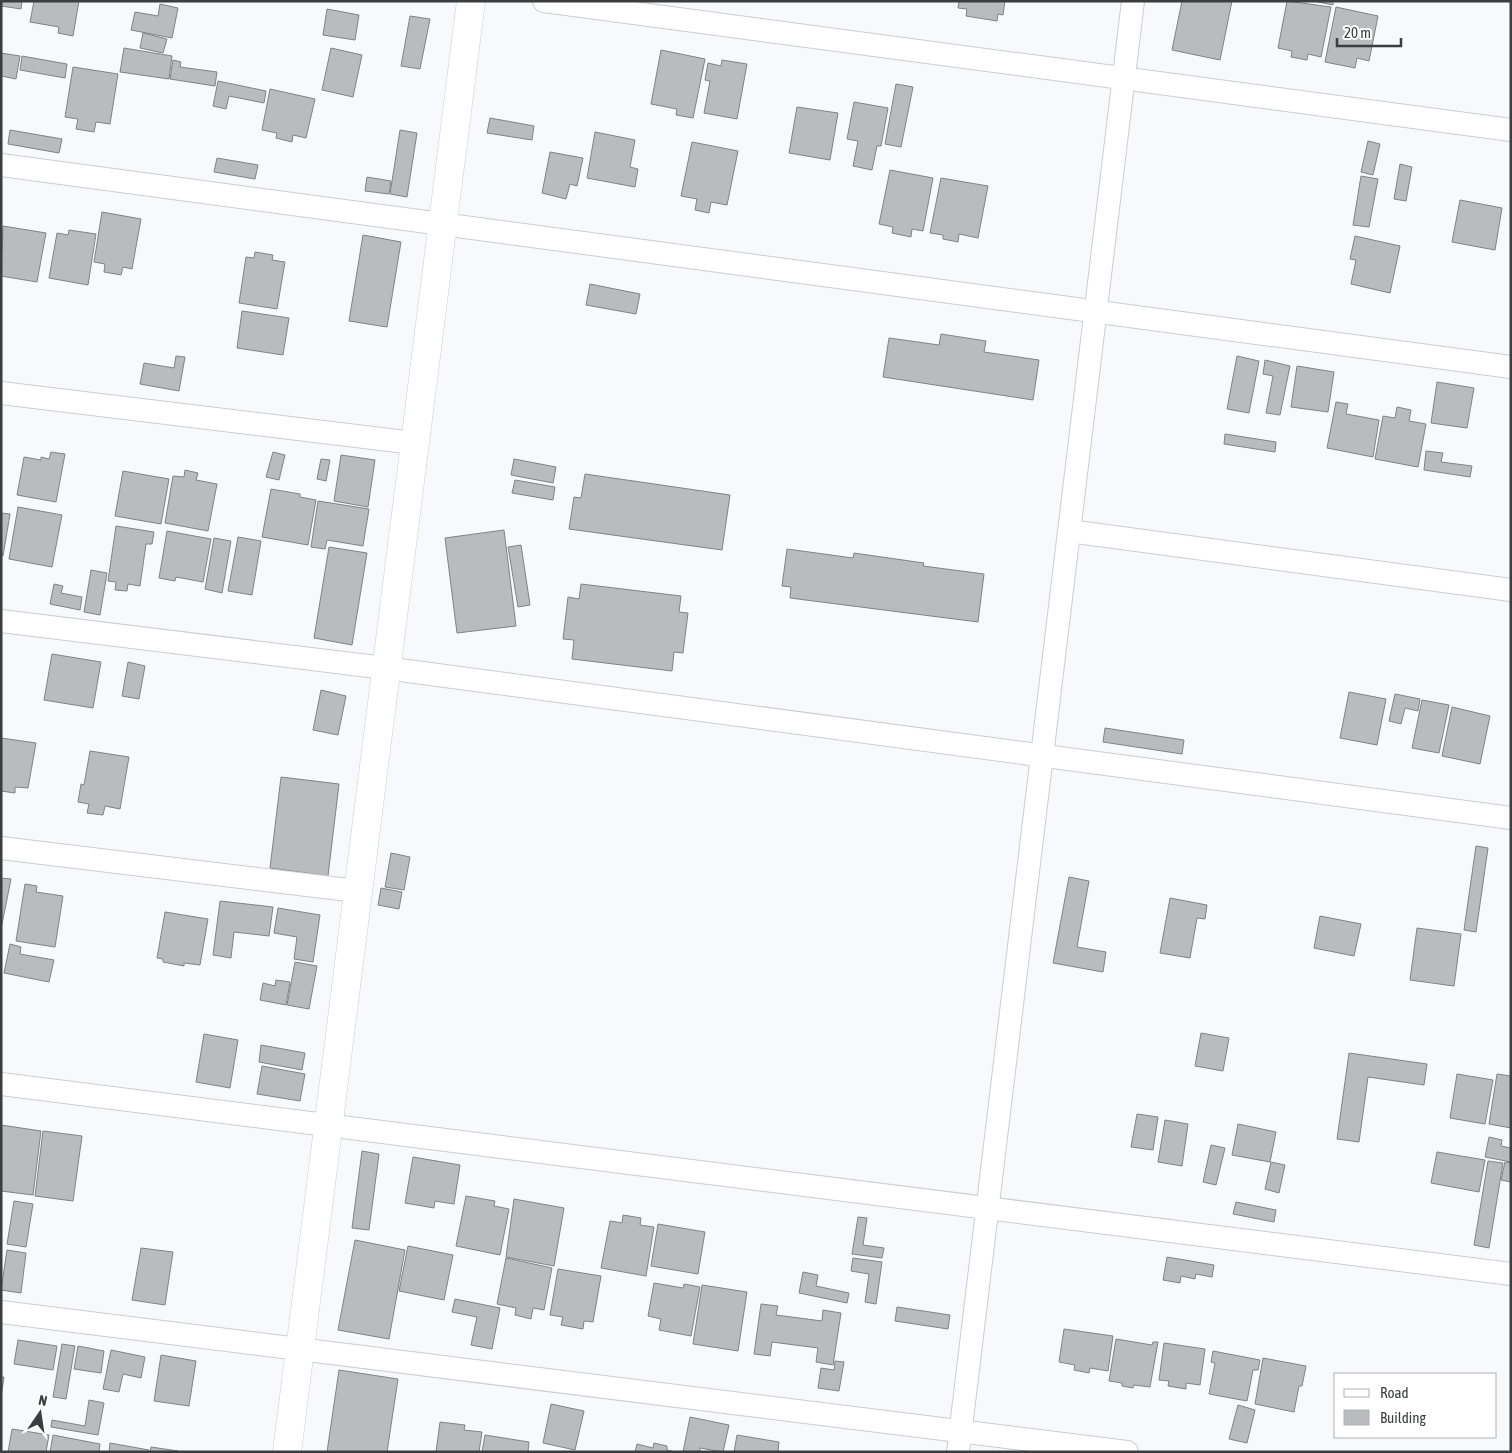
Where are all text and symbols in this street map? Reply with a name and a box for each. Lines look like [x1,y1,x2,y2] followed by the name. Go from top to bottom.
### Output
[1337,15,1401,47] scale bar
[1344,24,1371,41] text: 20 m
[1334,1373,1497,1438] legend
[1380,1384,1409,1401] text: Road
[15,1388,65,1438] north arrow
[37,1392,49,1409] text: N
[1380,1409,1426,1426] text: Building

